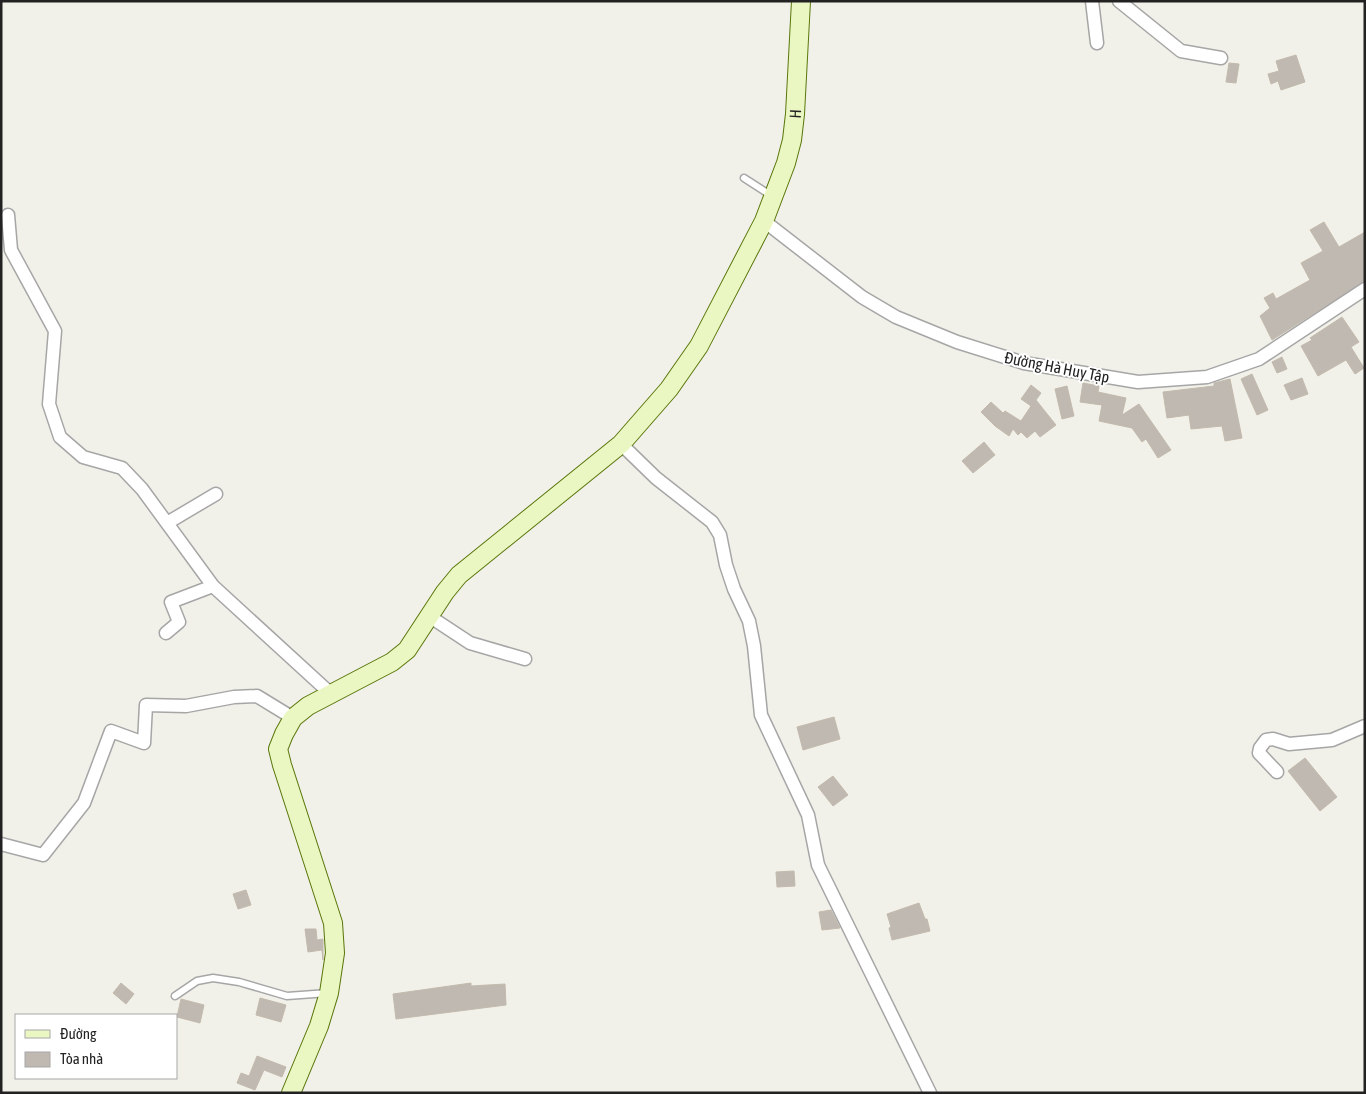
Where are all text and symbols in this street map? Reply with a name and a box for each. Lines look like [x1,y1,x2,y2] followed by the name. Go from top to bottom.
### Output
[786,109,804,119] street label: H
[1003,348,1111,387] street label: Đường Hà Huy Tập
[15,1014,178,1079] legend
[60,1025,97,1042] text: Đường
[60,1050,103,1067] text: Tòa nhà

